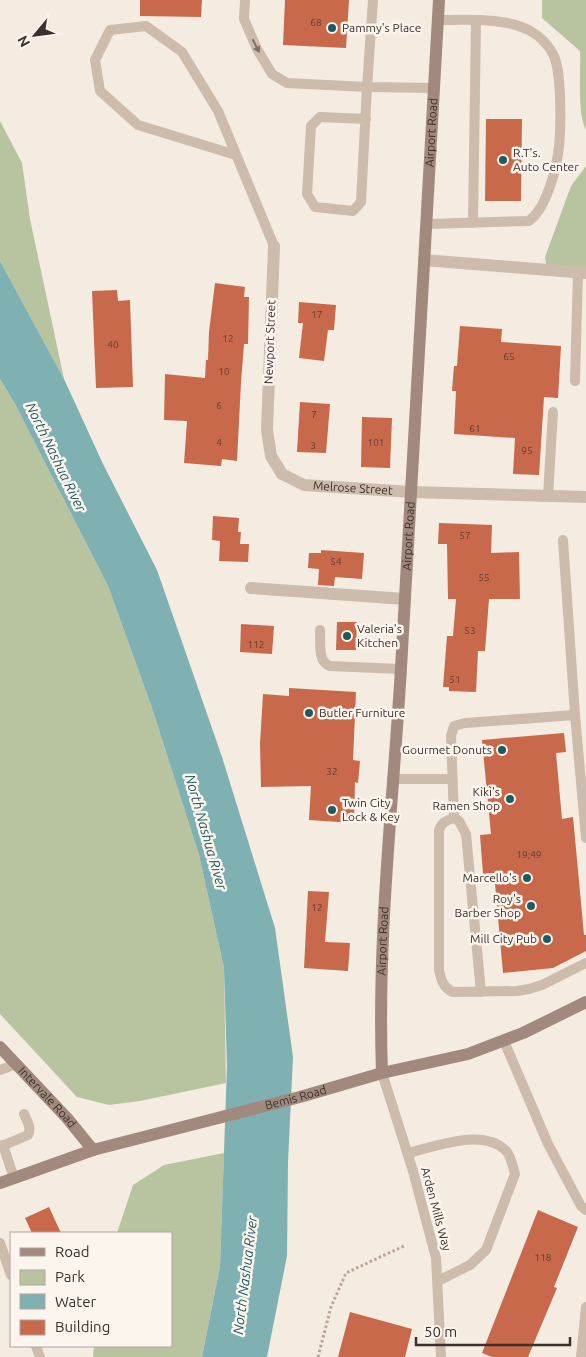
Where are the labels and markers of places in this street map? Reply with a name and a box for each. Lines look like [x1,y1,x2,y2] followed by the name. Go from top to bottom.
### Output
[342,21,421,34] place label: Pammy's Place
[326,22,338,34] marker: Pammy's Place
[513,146,579,173] place label: R.T's. Auto Center
[497,154,509,166] marker: R.T's. Auto Center
[357,622,402,649] place label: Valeria's Kitchen
[341,630,353,642] marker: Valeria's Kitchen
[319,706,405,719] place label: Butler Furniture
[303,707,315,719] marker: Butler Furniture
[402,743,492,756] place label: Gourmet Donuts
[496,744,508,756] marker: Gourmet Donuts
[433,785,500,812] place label: Kiki's Ramen Shop
[504,793,516,805] marker: Kiki's Ramen Shop
[342,796,400,823] place label: Twin City Lock & Key
[326,804,338,816] marker: Twin City Lock & Key
[463,871,517,884] place label: Marcello's
[521,872,533,884] marker: Marcello's
[455,892,521,919] place label: Roy's Barber Shop
[525,900,537,912] marker: Roy's Barber Shop
[470,932,537,945] place label: Mill City Pub
[541,933,553,945] marker: Mill City Pub

